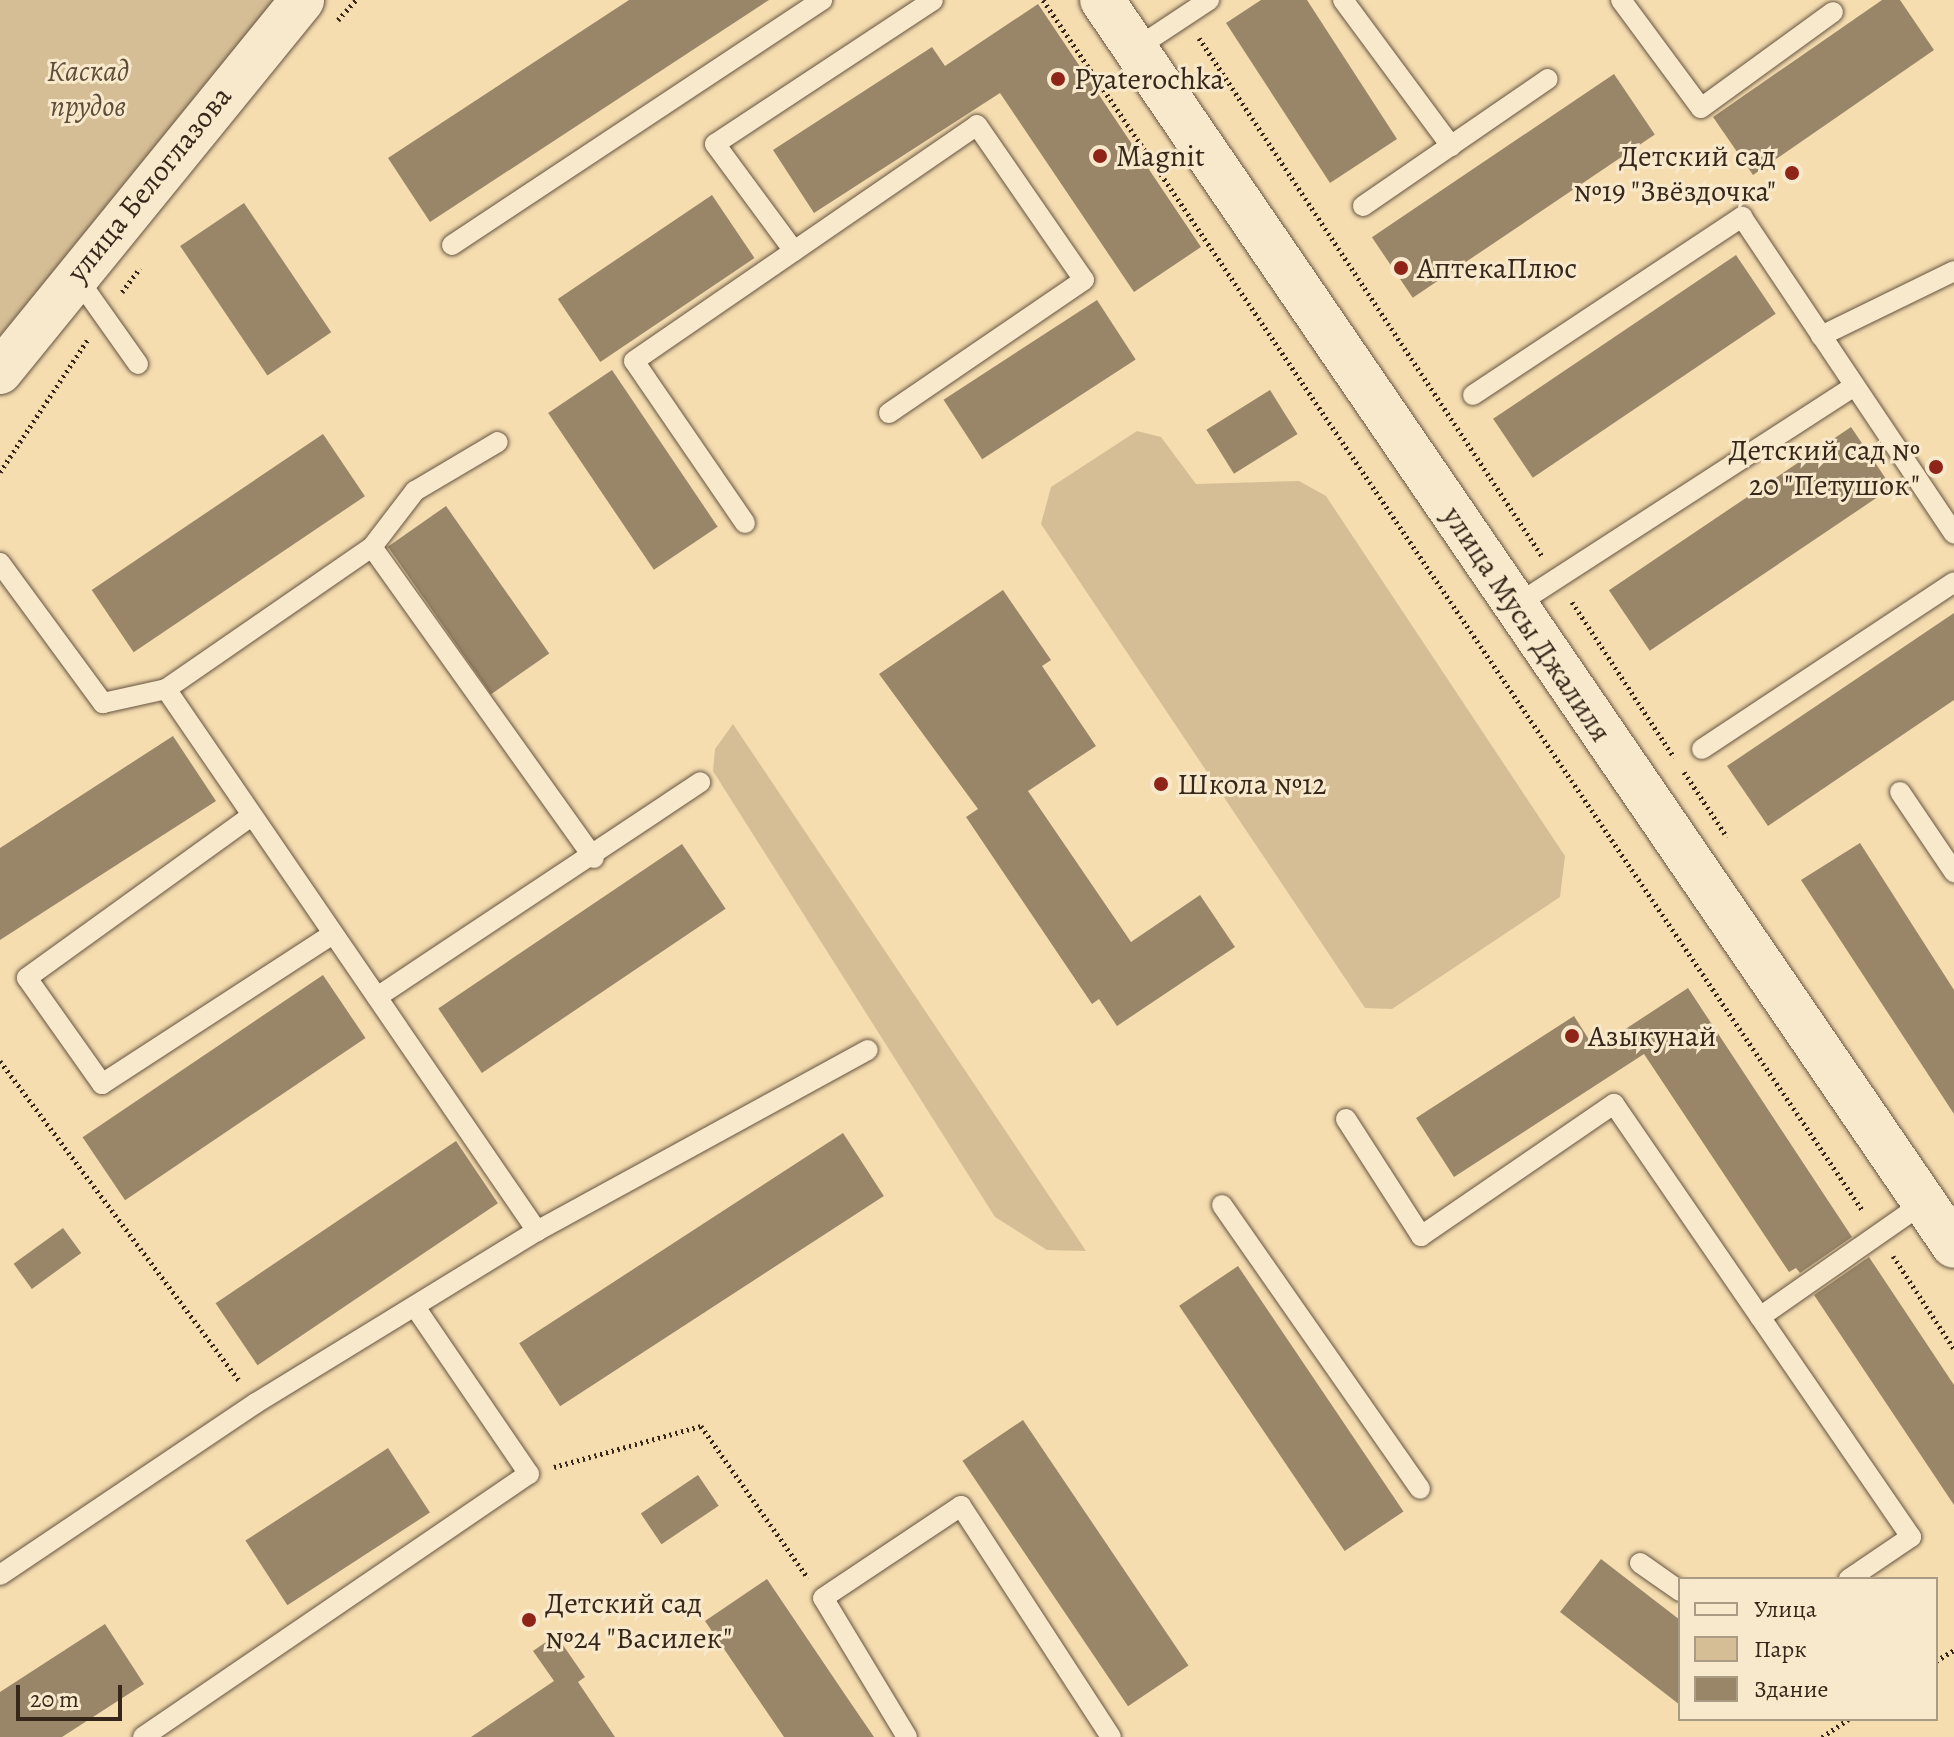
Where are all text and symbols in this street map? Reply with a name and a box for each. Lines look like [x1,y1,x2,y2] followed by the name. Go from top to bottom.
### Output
[47,53,129,124] park label: Каскад прудов
[1074,61,1224,97] place label: Pyaterochka
[1049,70,1067,88] marker: Pyaterochka
[59,79,239,289] street label: улица Белоглазова
[1116,138,1205,174] place label: Magnit
[1573,138,1776,208] place label: Детский сад №19 "Звёздочка"
[1091,147,1109,165] marker: Magnit
[1783,164,1801,182] marker: Детский сад №19 "Звёздочка"
[1417,250,1577,286] place label: АптекаПлюс
[1392,259,1410,277] marker: АптекаПлюс
[1728,432,1920,502] place label: Детский сад № 20 "Петушок"
[1927,458,1945,476] marker: Детский сад № 20 "Петушок"
[1435,499,1619,749] street label: улица Мусы Джалиля
[1177,766,1327,802] place label: Школа №12
[1152,775,1170,793] marker: Школа №12
[1588,1018,1716,1054] place label: Азыкунай
[1563,1027,1581,1045] marker: Азыкунай
[1678,1577,1938,1721] legend
[545,1585,733,1656] place label: Детский сад №24 "Василек"
[1754,1593,1817,1625] text: Улица
[520,1611,538,1629] marker: Детский сад №24 "Василек"
[1754,1633,1807,1665] text: Парк
[20,1669,126,1719] scale bar
[1754,1673,1829,1705] text: Здание
[30,1683,79,1715] text: 20 m

